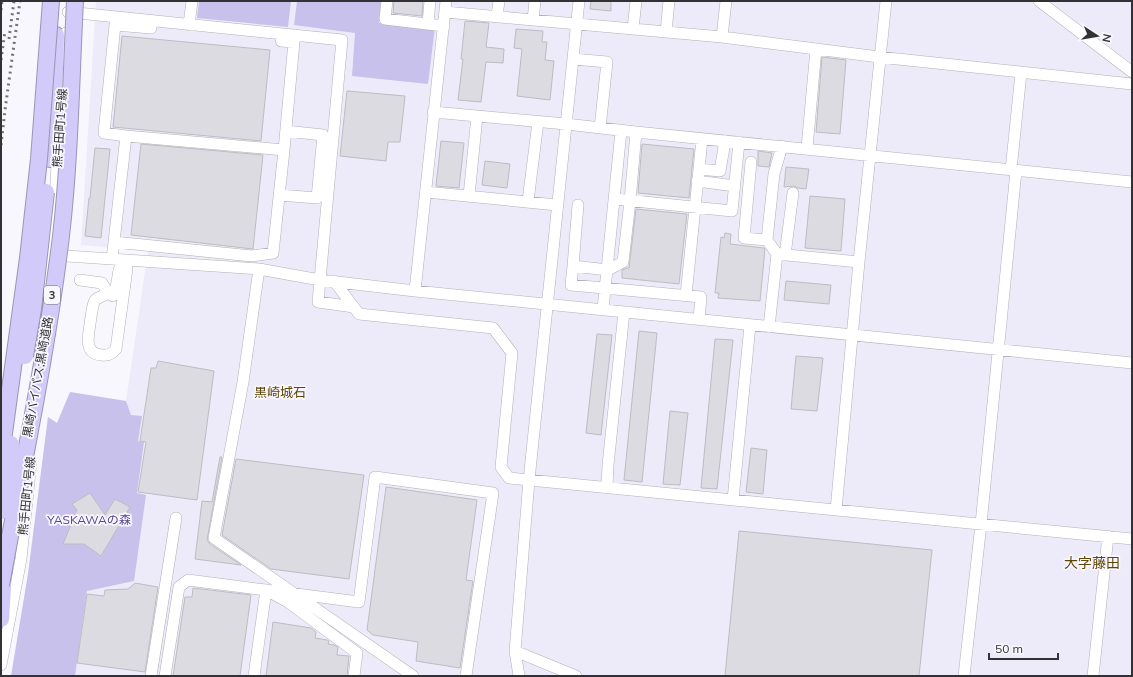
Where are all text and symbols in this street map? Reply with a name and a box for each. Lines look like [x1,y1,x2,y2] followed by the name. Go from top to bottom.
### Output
[1077,16,1117,56] north arrow
[1099,33,1114,44] text: N
[49,88,70,168] street label: 熊手田町1号線
[44,286,60,304] road number: 3
[19,315,56,439] street label: 黒崎バイパス;黒崎道路
[254,384,306,400] district label: 黒崎城石
[15,456,38,536] street label: 熊手田町1号線
[46,512,131,527] park label: YASKAWAの森
[1064,554,1120,572] district label: 大字藤田
[989,635,1058,661] scale bar
[995,641,1023,656] text: 50 m

